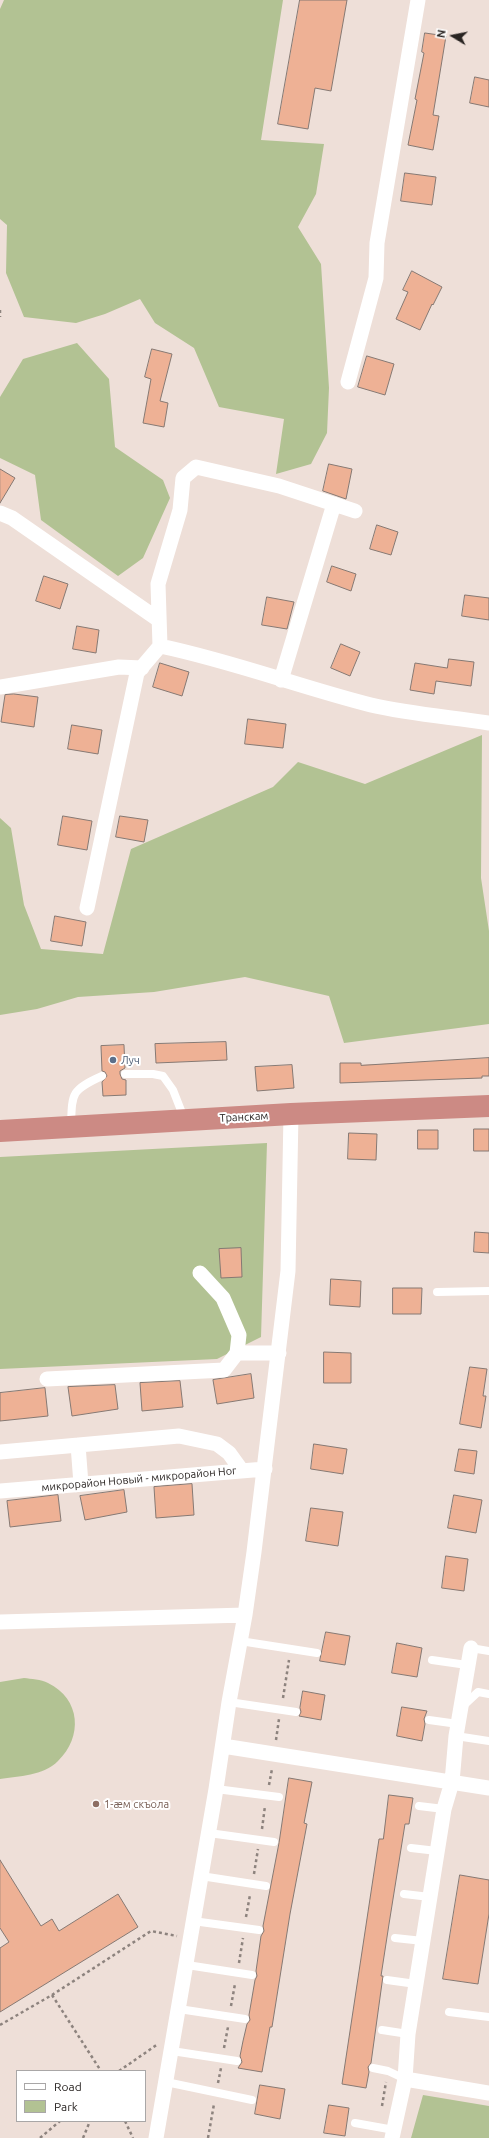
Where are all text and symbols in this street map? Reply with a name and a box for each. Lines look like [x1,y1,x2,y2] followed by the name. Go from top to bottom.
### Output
[433,16,473,56] north arrow
[435,29,448,39] text: N
[121,1053,140,1067] place label: Луч
[108,1055,118,1065] marker: Луч
[219,1109,269,1125] street label: Транскам
[41,1464,237,1494] street label: микрорайон Новый - микрорайон Ног
[104,1797,169,1811] place label: 1-æм скъола
[91,1799,101,1809] marker: 1-æм скъола
[16,2070,146,2122] legend
[54,2080,82,2093] text: Road
[54,2100,78,2113] text: Park

